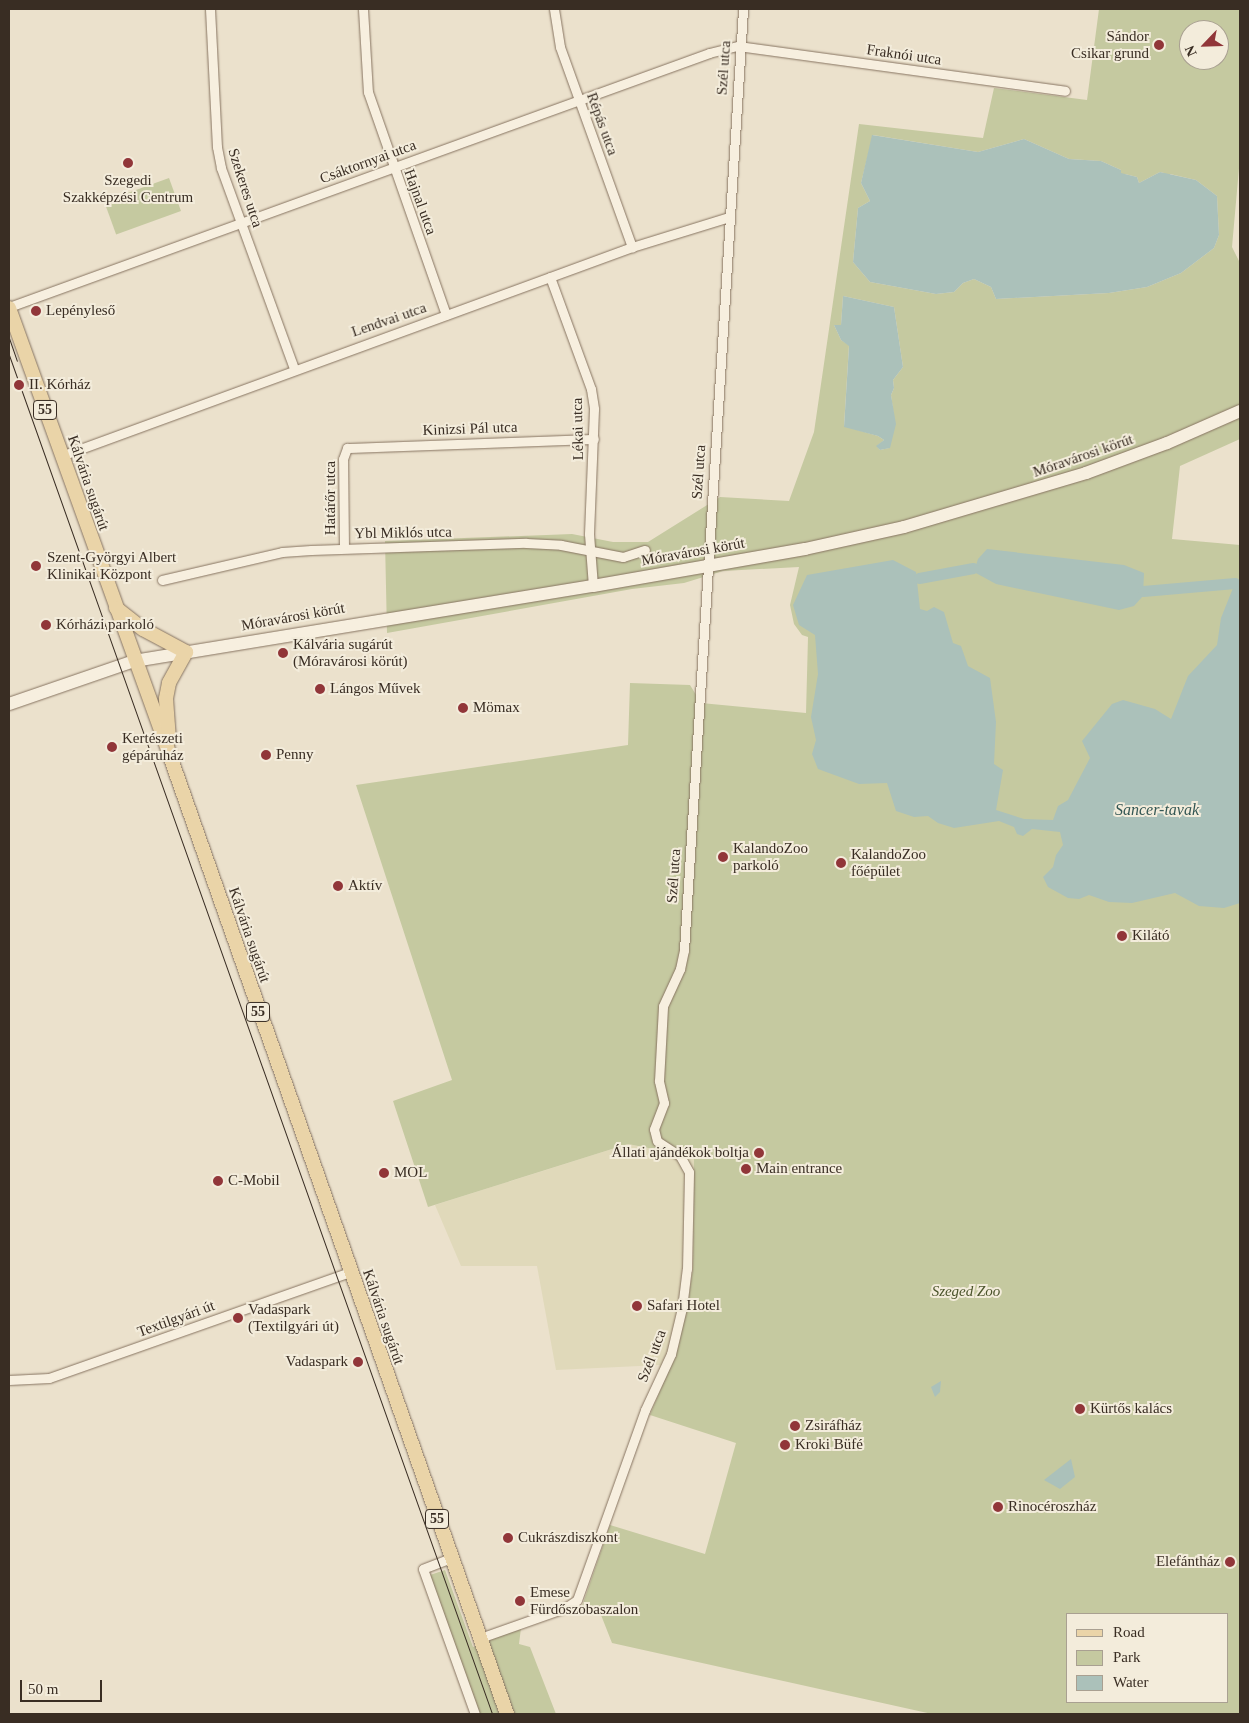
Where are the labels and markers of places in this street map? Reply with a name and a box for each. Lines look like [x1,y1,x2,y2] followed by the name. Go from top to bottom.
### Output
[1071,27,1149,62] place label: Sándor Csikar grund
[1153,39,1165,51] marker: Sándor Csikar grund
[122,157,134,169] marker: Szegedi Szakképzési Centrum
[63,171,193,206] place label: Szegedi Szakképzési Centrum
[46,302,115,320] place label: Lepényleső
[30,305,42,317] marker: Lepényleső
[29,376,91,394] place label: II. Kórház
[13,379,25,391] marker: II. Kórház
[47,548,177,583] place label: Szent-Györgyi Albert Klinikai Központ
[29,559,43,573] marker: Szent-Györgyi Albert Klinikai Központ
[56,616,154,634] place label: Kórházi parkoló
[40,619,52,631] marker: Kórházi parkoló
[293,635,408,670] place label: Kálvária sugárút (Móravárosi körút)
[277,647,289,659] marker: Kálvária sugárút (Móravárosi körút)
[330,680,420,698] place label: Lángos Művek
[314,683,326,695] marker: Lángos Művek
[473,699,520,717] place label: Mömax
[457,702,469,714] marker: Mömax
[122,729,184,764] place label: Kertészeti gépáruház
[106,741,118,753] marker: Kertészeti gépáruház
[276,746,314,764] place label: Penny
[260,749,272,761] marker: Penny
[733,839,808,874] place label: KalandoZoo parkoló
[851,845,926,880] place label: KalandoZoo főépület
[717,851,729,863] marker: KalandoZoo parkoló
[835,857,847,869] marker: KalandoZoo főépület
[348,877,382,895] place label: Aktív
[332,880,344,892] marker: Aktív
[1132,927,1169,945] place label: Kilátó
[1116,930,1128,942] marker: Kilátó
[612,1144,749,1162] place label: Állati ajándékok boltja
[753,1147,765,1159] marker: Állati ajándékok boltja
[756,1160,842,1178] place label: Main entrance
[740,1163,752,1175] marker: Main entrance
[394,1164,427,1182] place label: MOL
[378,1167,390,1179] marker: MOL
[228,1172,280,1190] place label: C-Mobil
[212,1175,224,1187] marker: C-Mobil
[647,1297,720,1315] place label: Safari Hotel
[248,1300,339,1335] place label: Vadaspark (Textilgyári út)
[631,1300,643,1312] marker: Safari Hotel
[232,1312,244,1324] marker: Vadaspark (Textilgyári út)
[286,1353,348,1371] place label: Vadaspark
[352,1356,364,1368] marker: Vadaspark
[1090,1400,1172,1418] place label: Kürtős kalács
[1074,1403,1086,1415] marker: Kürtős kalács
[805,1417,862,1435] place label: Zsiráfház
[789,1420,801,1432] marker: Zsiráfház
[795,1436,863,1454] place label: Kroki Büfé
[779,1439,791,1451] marker: Kroki Büfé
[1008,1498,1096,1516] place label: Rinocéroszház
[992,1501,1004,1513] marker: Rinocéroszház
[518,1529,618,1547] place label: Cukrászdiszkont
[502,1532,514,1544] marker: Cukrászdiszkont
[1156,1553,1220,1571] place label: Elefántház
[1224,1556,1236,1568] marker: Elefántház
[530,1583,638,1618] place label: Emese Fürdőszobaszalon
[514,1595,526,1607] marker: Emese Fürdőszobaszalon

